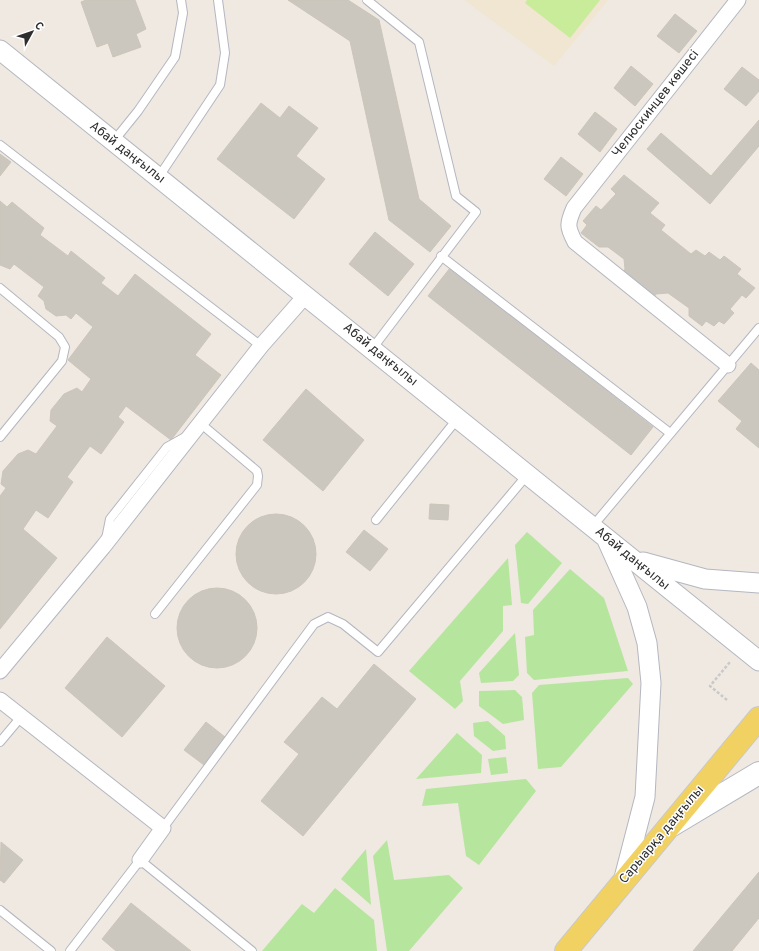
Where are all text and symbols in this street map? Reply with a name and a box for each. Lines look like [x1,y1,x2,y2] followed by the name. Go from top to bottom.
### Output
[12,12,52,52] north arrow
[31,19,47,33] text: С
[609,47,703,161] street label: Челюскинцев көшесі
[86,119,168,187] street label: Абай даңғылы
[339,320,421,390] street label: Абай даңғылы
[591,524,673,594] street label: Абай даңғылы
[616,783,708,887] street label: Сарыарқа даңғылы

